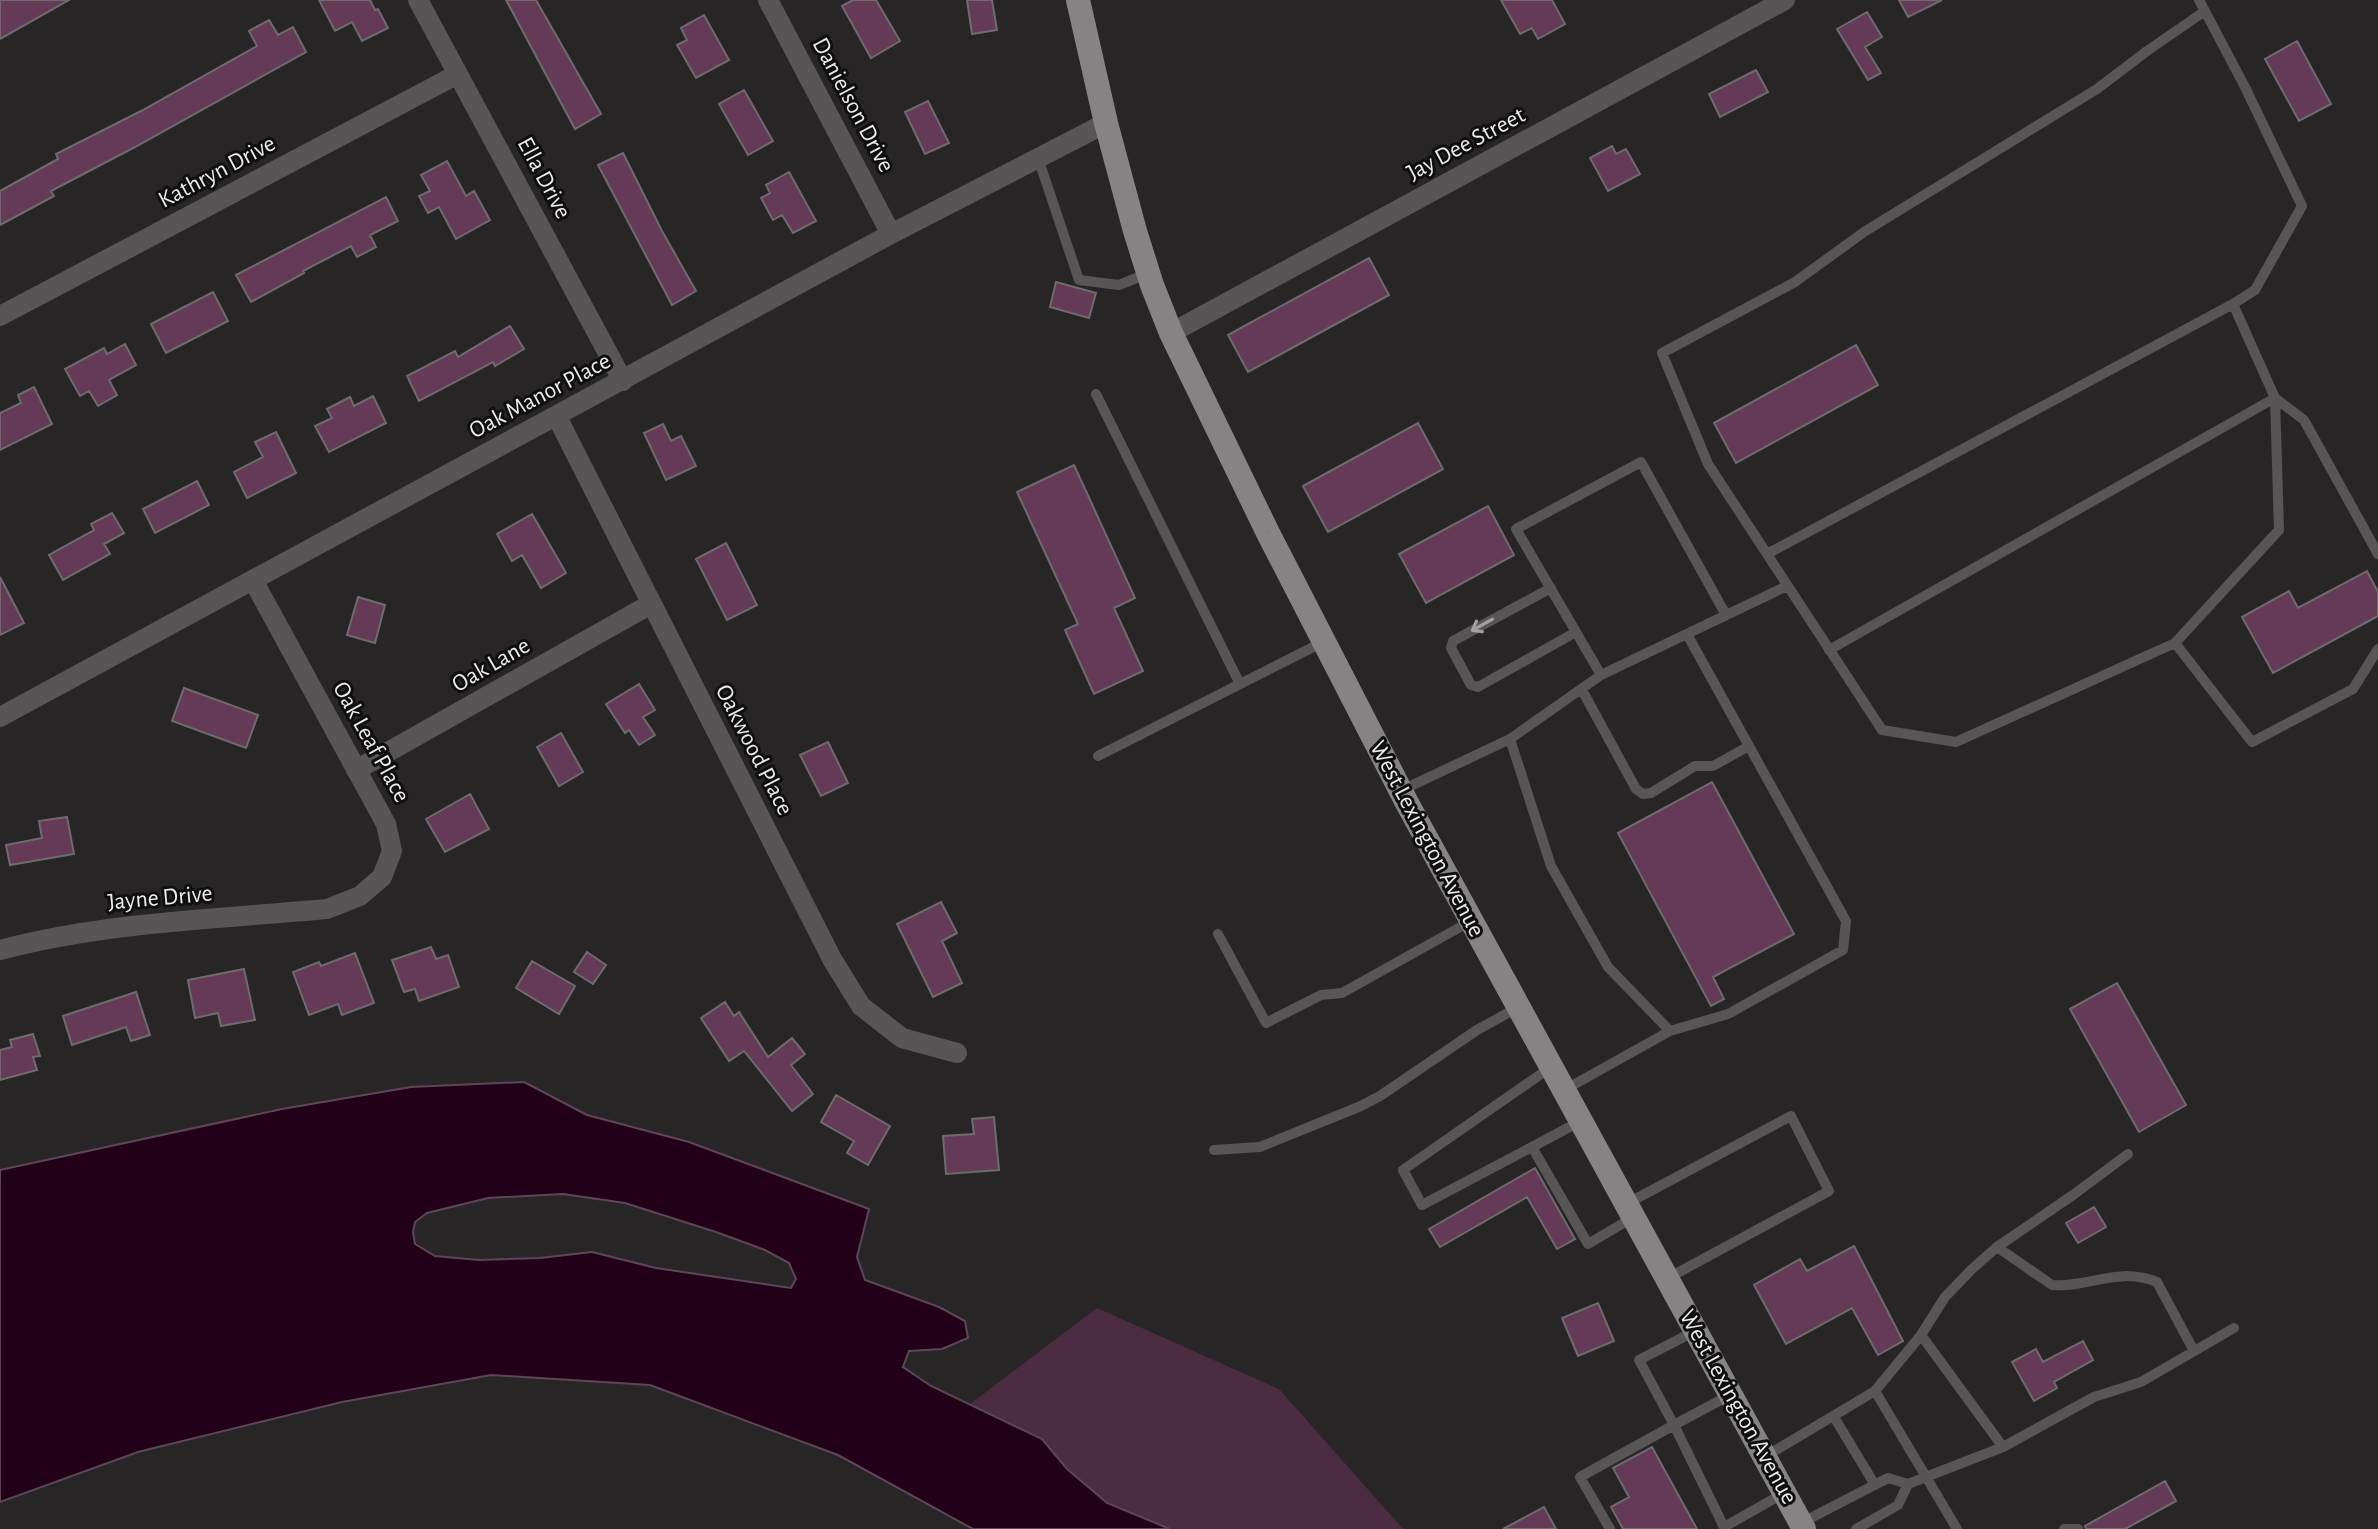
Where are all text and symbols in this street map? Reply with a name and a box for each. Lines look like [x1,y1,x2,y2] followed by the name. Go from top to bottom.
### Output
[808,34,898,176] street label: Danielson Drive
[1403,103,1529,185] street label: Jay Dee Street
[155,131,279,213] street label: Kathryn Drive
[513,133,575,223] street label: Ella Drive
[465,349,615,443] street label: Oak Manor Place
[1471,618,1495,634] one-way arrow
[448,633,534,697] street label: Oak Lane
[328,678,414,806] street label: Oak Leaf Place
[711,681,797,819] street label: Oakwood Place
[1365,737,1489,941] street label: West Lexington Avenue
[106,881,214,915] street label: Jayne Drive
[1675,1306,1801,1508] street label: West Lexington Avenue

